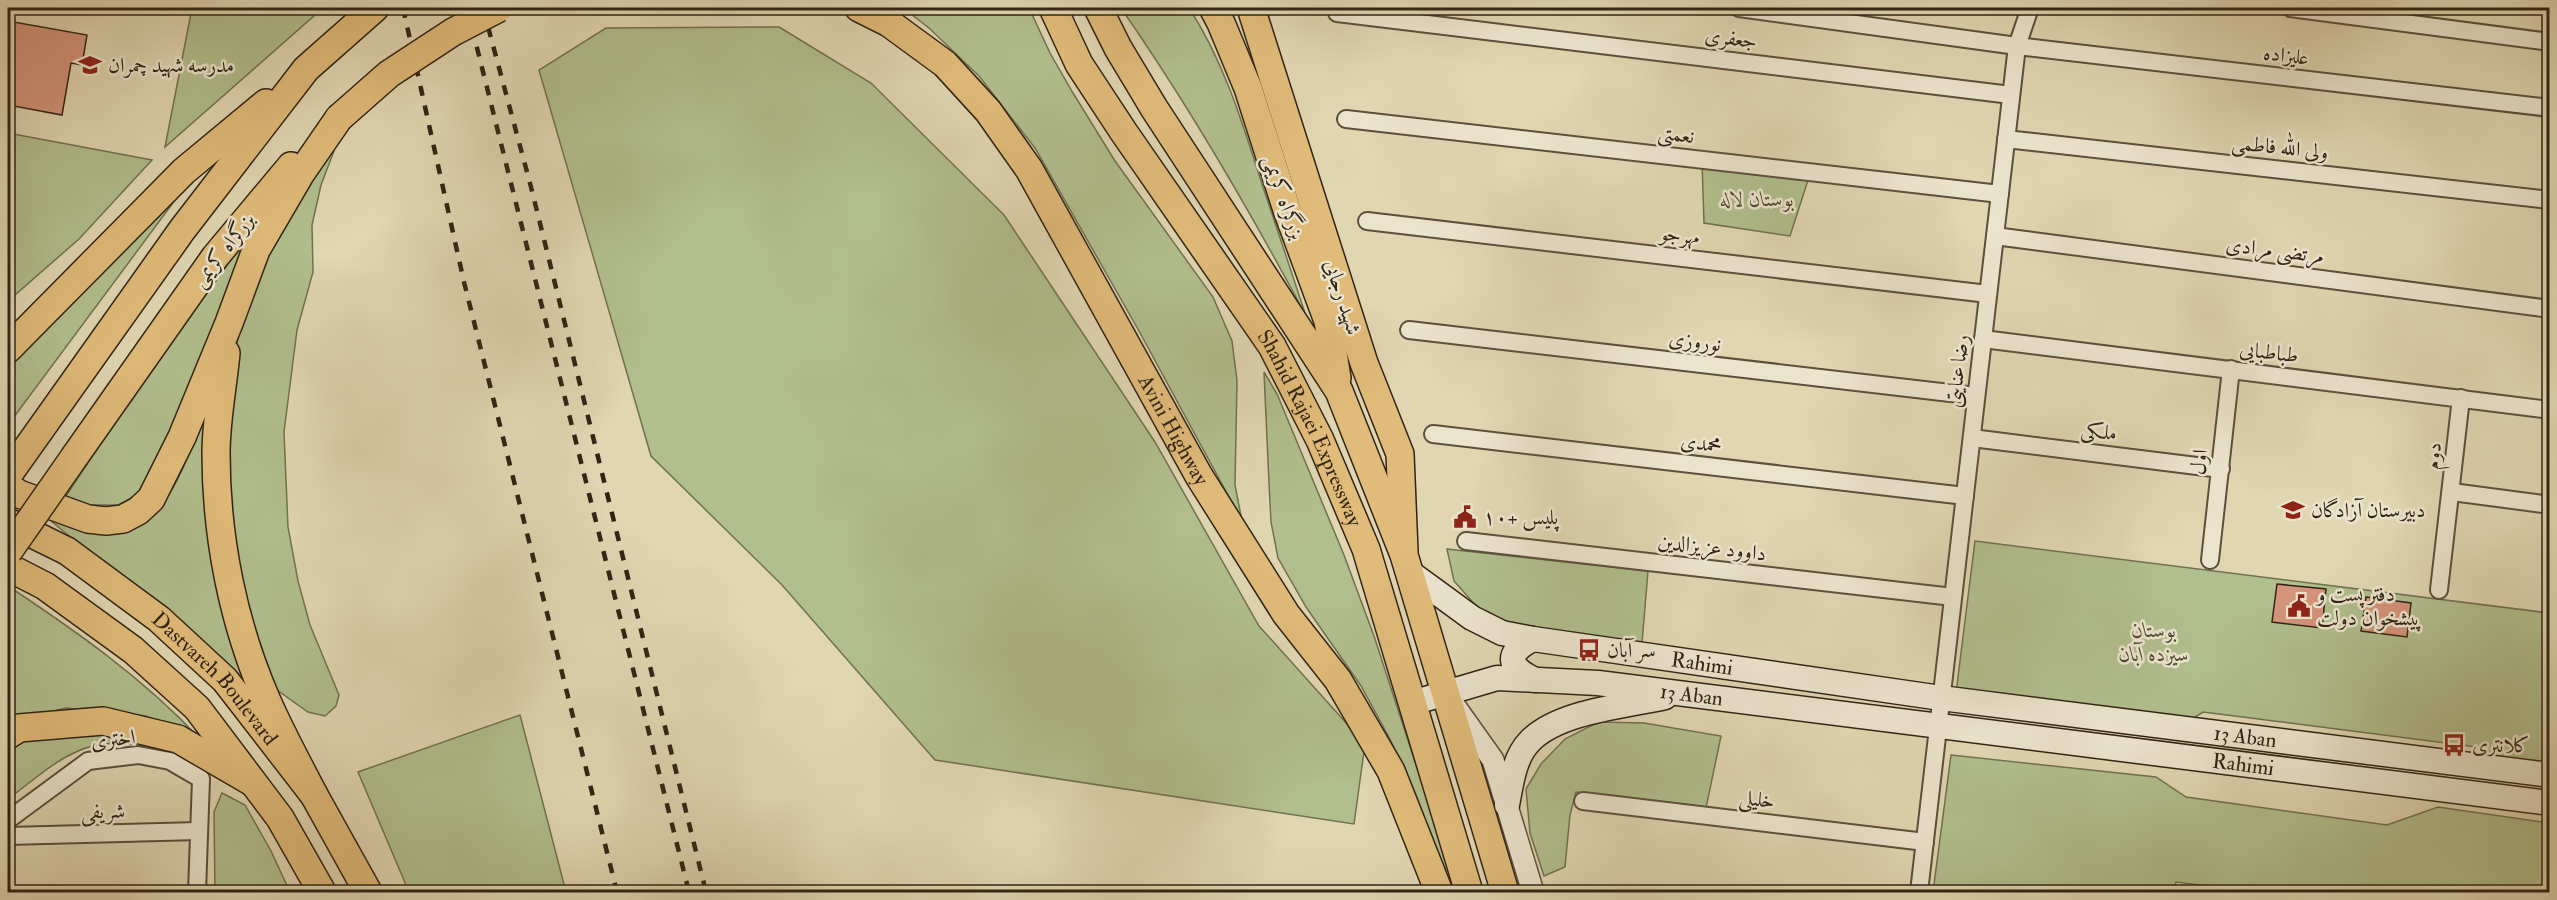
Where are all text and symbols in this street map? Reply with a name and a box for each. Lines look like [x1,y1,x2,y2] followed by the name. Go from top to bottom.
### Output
[1703,22,1759,55] street label: جعفری
[2262,39,2310,72] street label: علیزاده
[77,52,103,78] school or university icon: مدرسه شهید چمران
[108,52,234,79] place label: مدرسه شهید چمران
[1656,119,1696,151] street label: نعمتی
[2230,125,2330,166] street label: ولی الله فاطمی
[1257,151,1312,243] street label: بزرگراه کریمی
[1720,186,1794,213] park label: بوستان لاله
[185,207,261,293] street label: بزرگراه کریمی
[1657,219,1701,251] street label: مهرجو
[2224,231,2326,271] street label: مرتضی مرادی
[1318,256,1367,338] street label: شهید رجایی
[1251,325,1368,531] street label: Shahid Rajaei Expressway
[1667,325,1723,358] street label: نوروزی
[1940,333,1975,409] street label: رضا عنایتی
[2238,335,2300,369] street label: طباطبایی
[1131,369,1215,492] street label: Avini Highway
[2079,416,2119,447] street label: ملکی
[1679,428,1723,459] street label: محمدی
[2419,441,2452,471] street label: دوم
[2185,448,2214,476] street label: اول
[2280,497,2306,523] school or university icon: دبیرستان آزادگان
[2311,497,2425,524] place label: دبیرستان آزادگان
[1452,504,1478,530] public building icon: پلیس +۱۰
[1483,504,1559,532] place label: پلیس +۱۰
[1656,527,1768,569] street label: داوود عزیزالدین
[2315,581,2422,632] place label: دفتر پست و پیشخوان دولت
[2286,593,2312,619] public building icon: دفتر پست و پیشخوان دولت
[146,606,284,751] street label: Dastvareh Boulevard
[2119,617,2189,668] park label: بوستان سیزده آبان
[1576,637,1602,663] bus stop icon: سر آبان
[1607,637,1656,664] place label: سر آبان
[1669,646,1735,682] street label: Rahimi
[1658,678,1725,713] street label: 13 Aban
[2212,720,2278,754] street label: 13 Aban
[89,723,137,756] street label: اختری
[2441,732,2467,758] bus stop icon: کلانتری
[2472,732,2530,759] place label: کلانتری
[2211,748,2276,782] street label: Rahimi
[1737,784,1776,817] street label: خلیلی
[81,798,125,826] street label: شریفی

